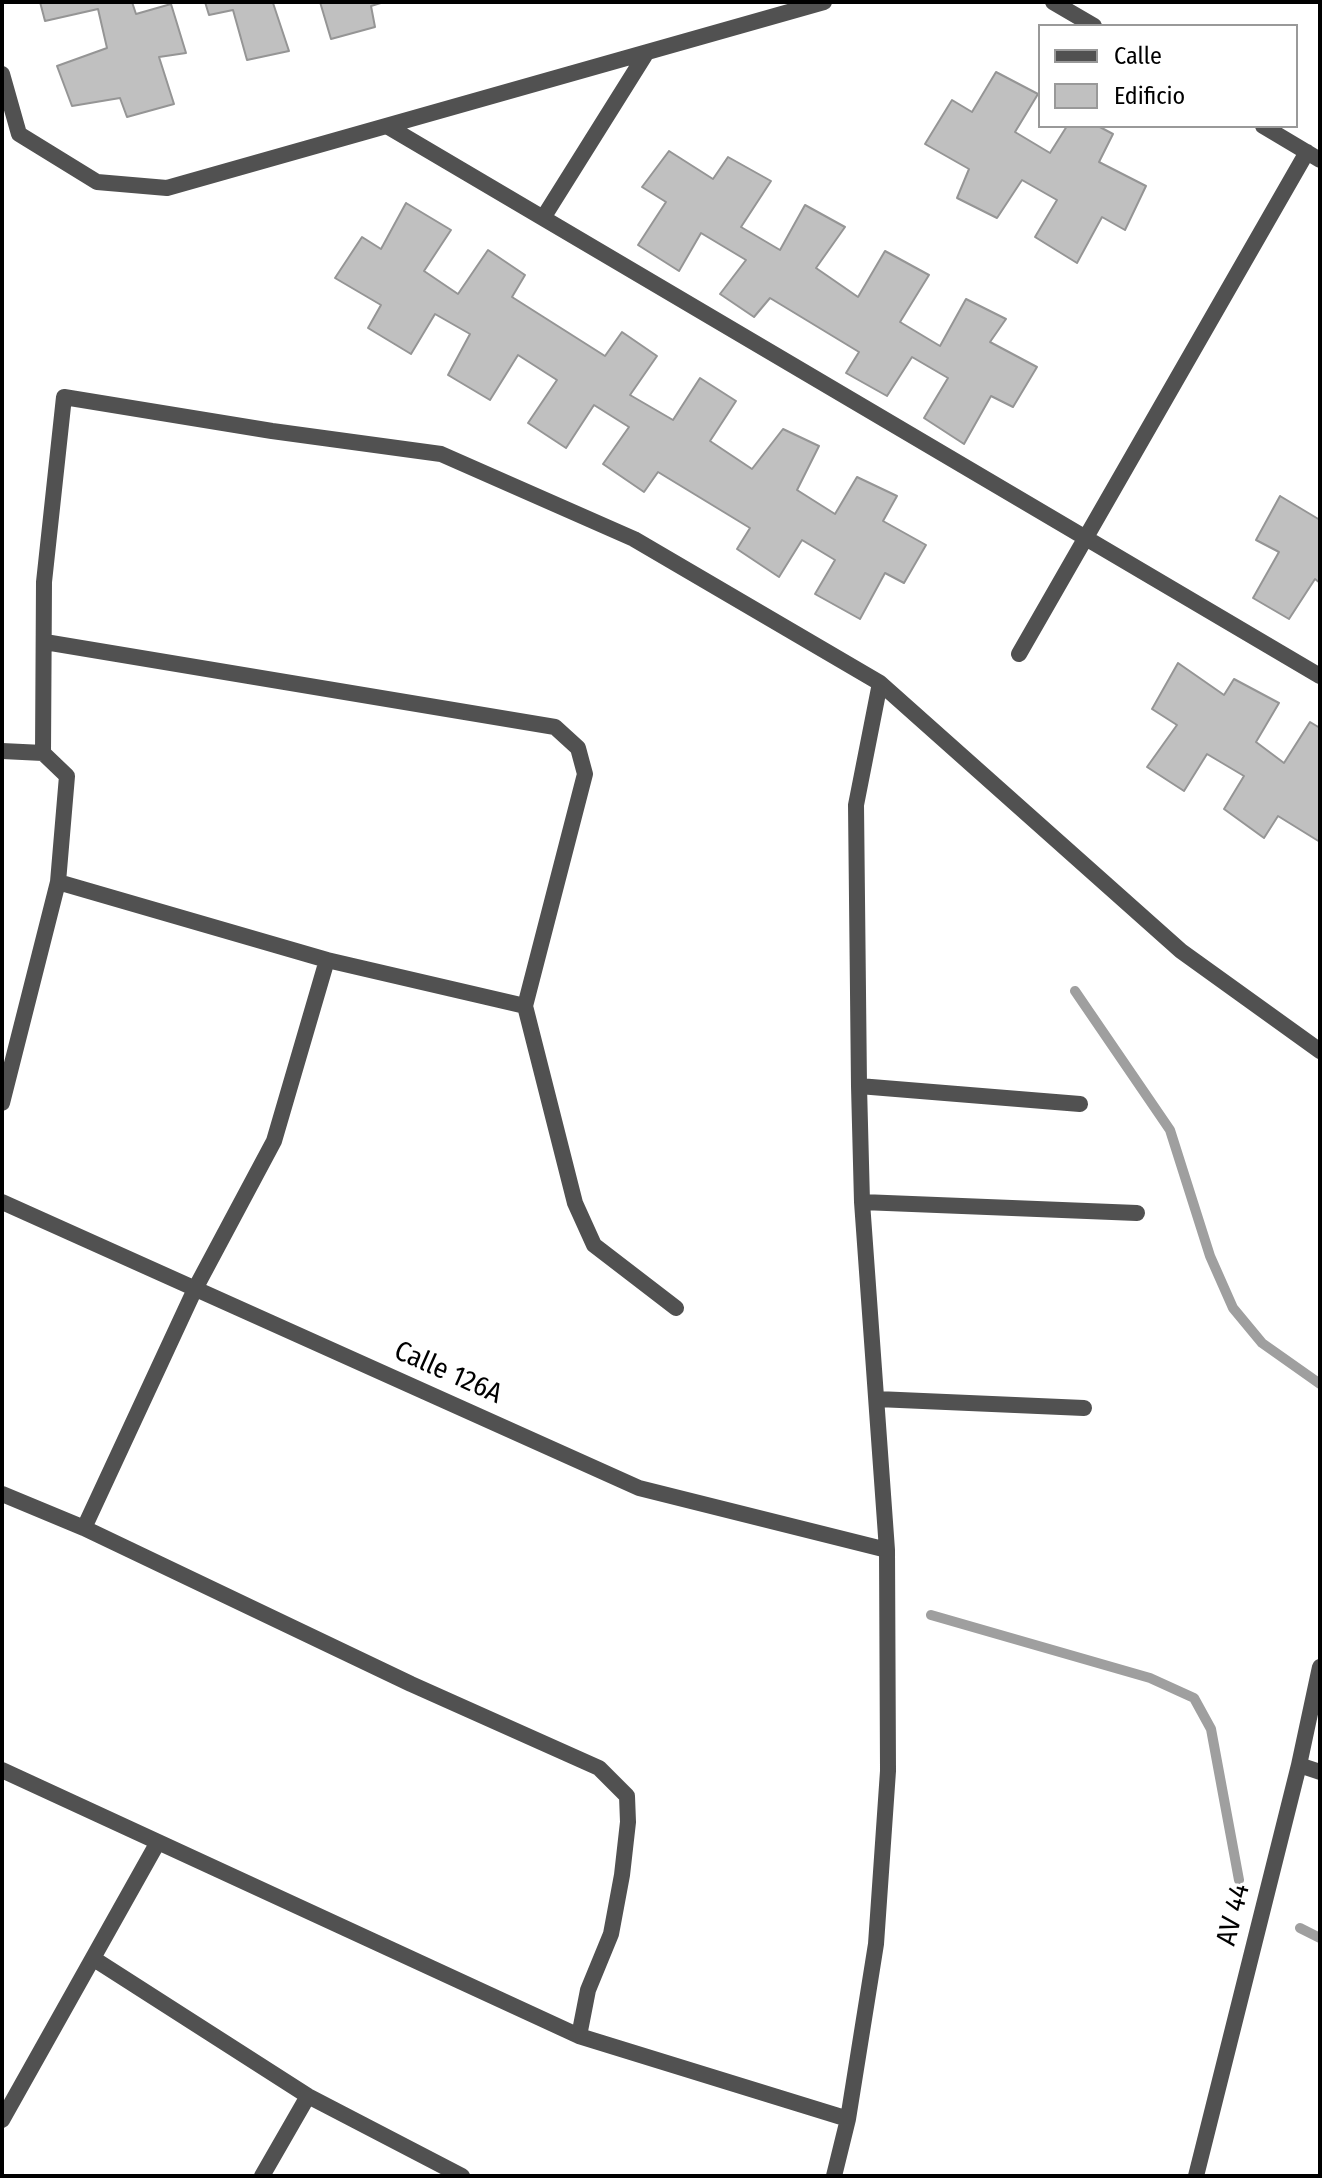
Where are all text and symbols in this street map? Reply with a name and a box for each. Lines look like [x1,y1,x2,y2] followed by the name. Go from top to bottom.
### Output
[1038,24,1298,128] legend
[1114,42,1162,70] text: Calle
[1114,82,1185,110] text: Edificio
[389,1334,507,1412] street label: Calle 126A
[1210,1881,1258,1949] street label: AV 44

